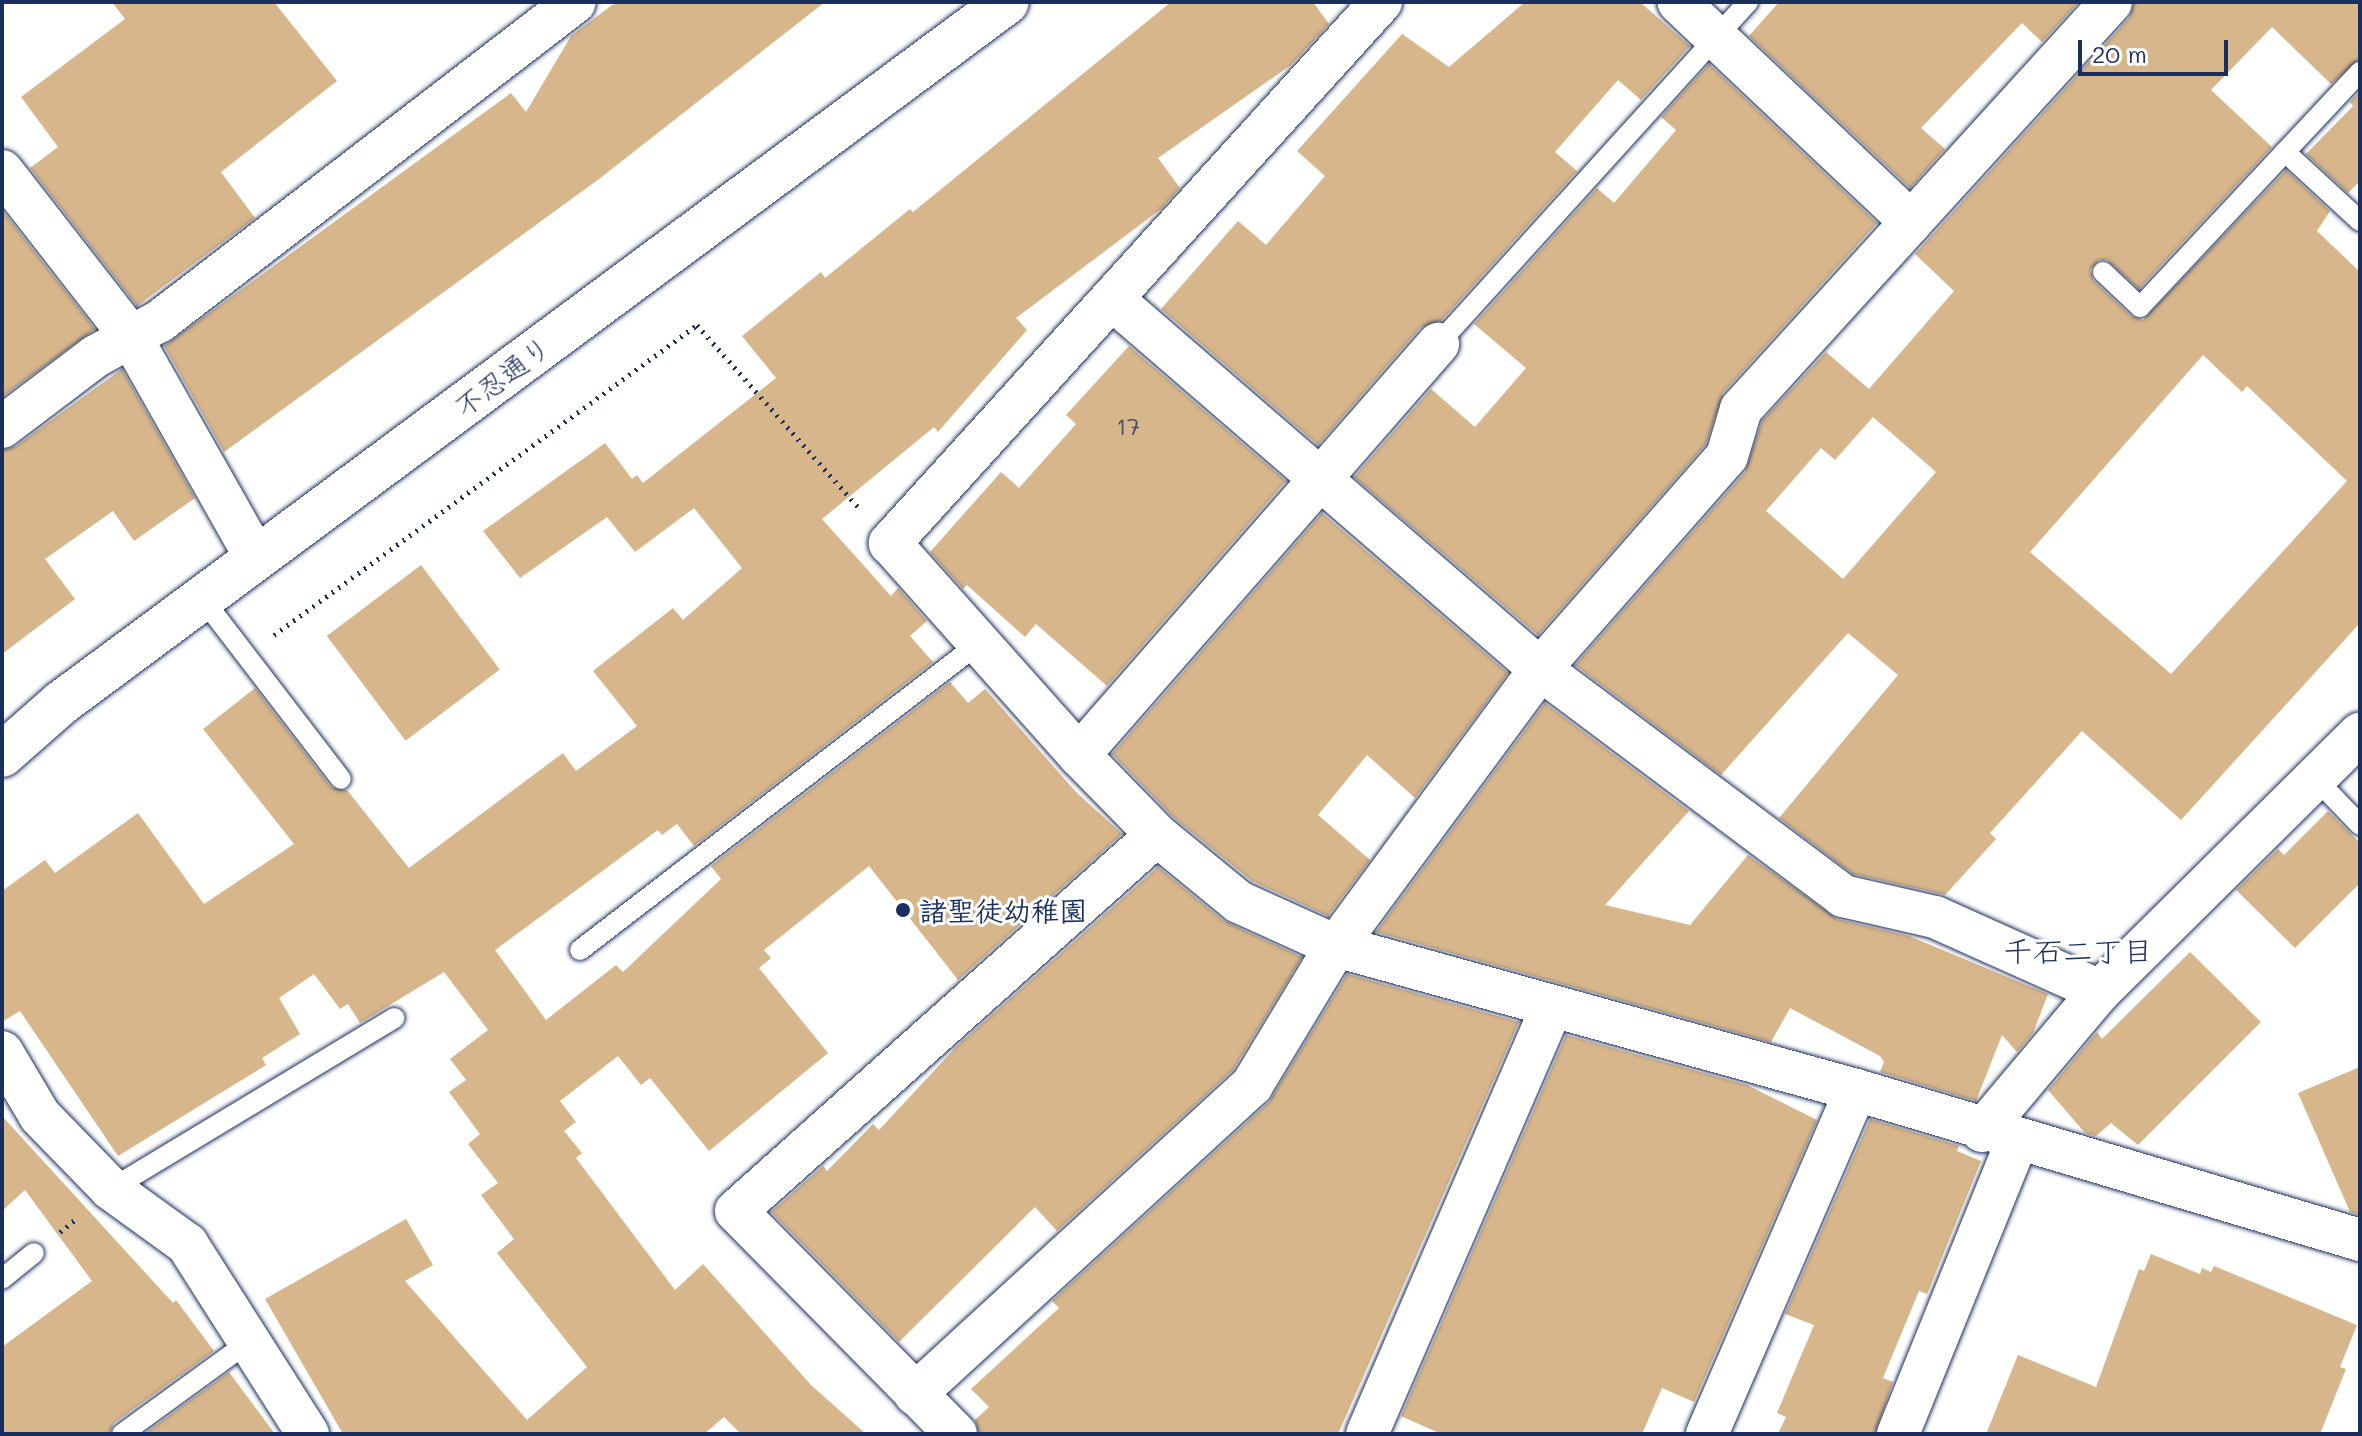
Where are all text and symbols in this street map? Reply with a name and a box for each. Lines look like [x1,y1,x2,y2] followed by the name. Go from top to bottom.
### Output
[2082,24,2232,74] scale bar
[2092,38,2147,69] text: 20 m
[447,329,557,423] street label: 不忍通り
[1116,412,1140,440] house number: 17
[919,893,1087,927] place label: 諸聖徒幼稚園
[894,901,912,919] marker: 諸聖徒幼稚園
[2003,932,2153,968] district label: 千石二丁目

